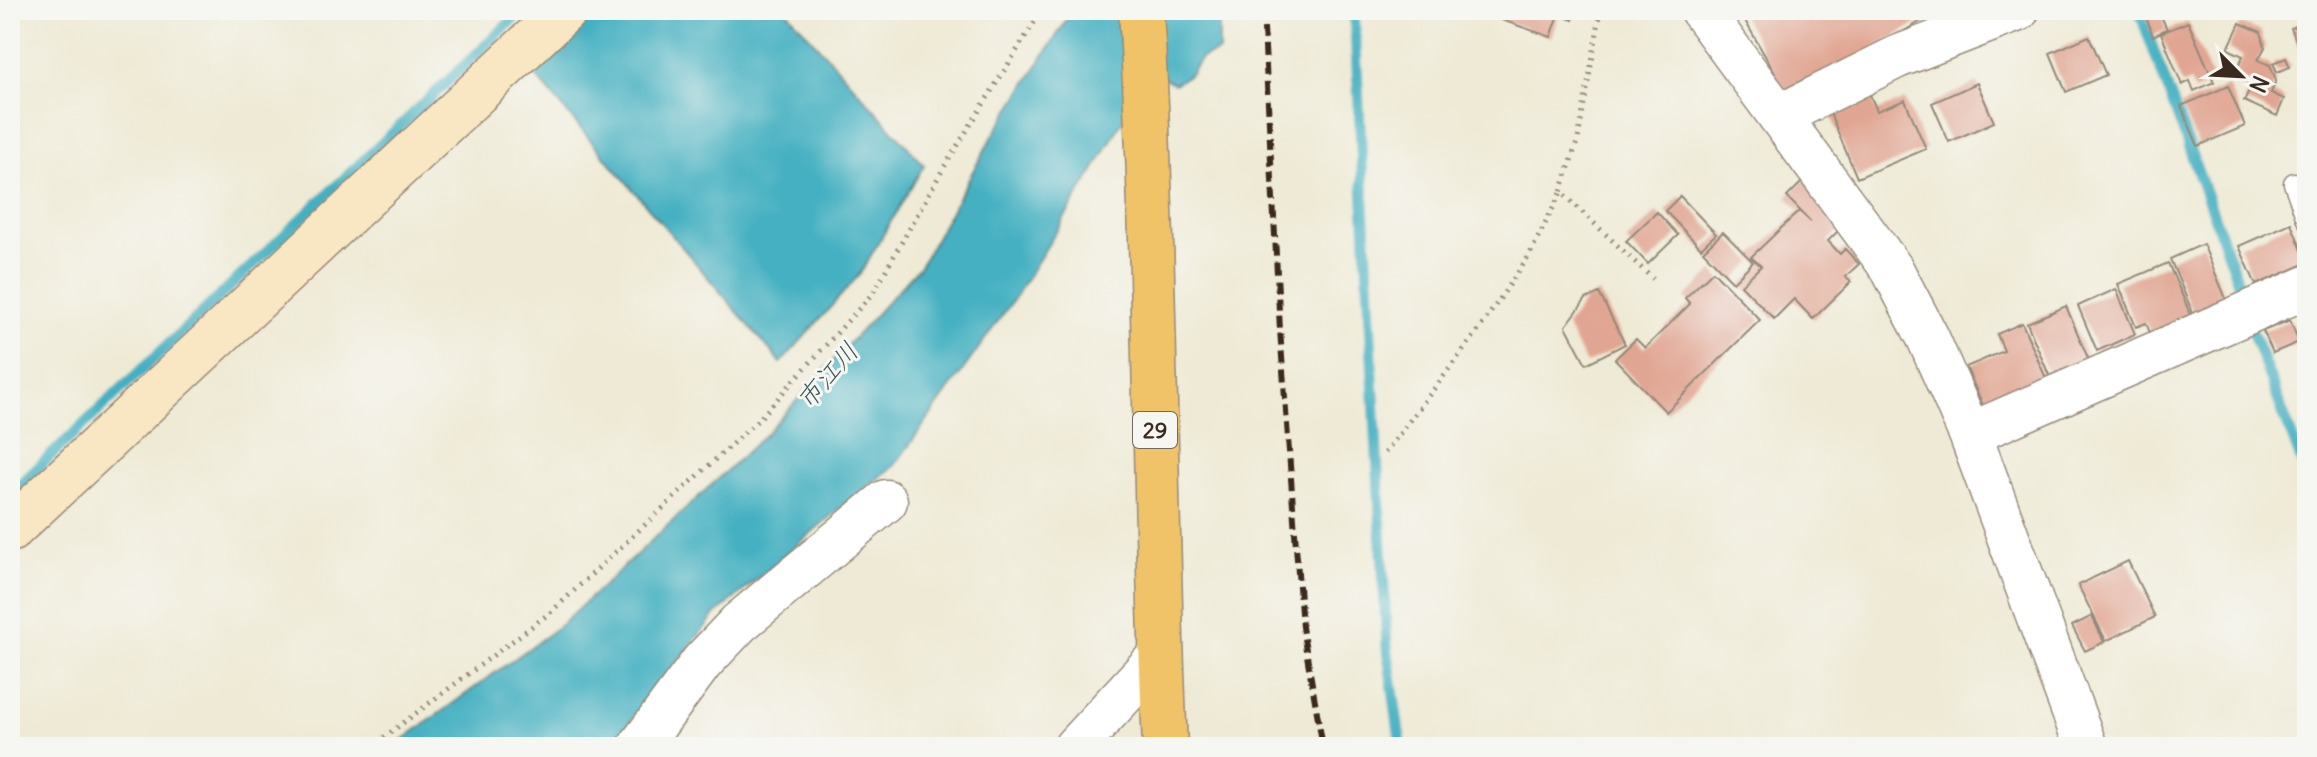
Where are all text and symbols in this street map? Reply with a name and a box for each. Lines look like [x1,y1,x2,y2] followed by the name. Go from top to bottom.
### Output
[2201,36,2281,116] north arrow
[2243,71,2275,97] text: N
[789,335,865,415] water label: 市江川
[1133,412,1177,448] road number: 29

